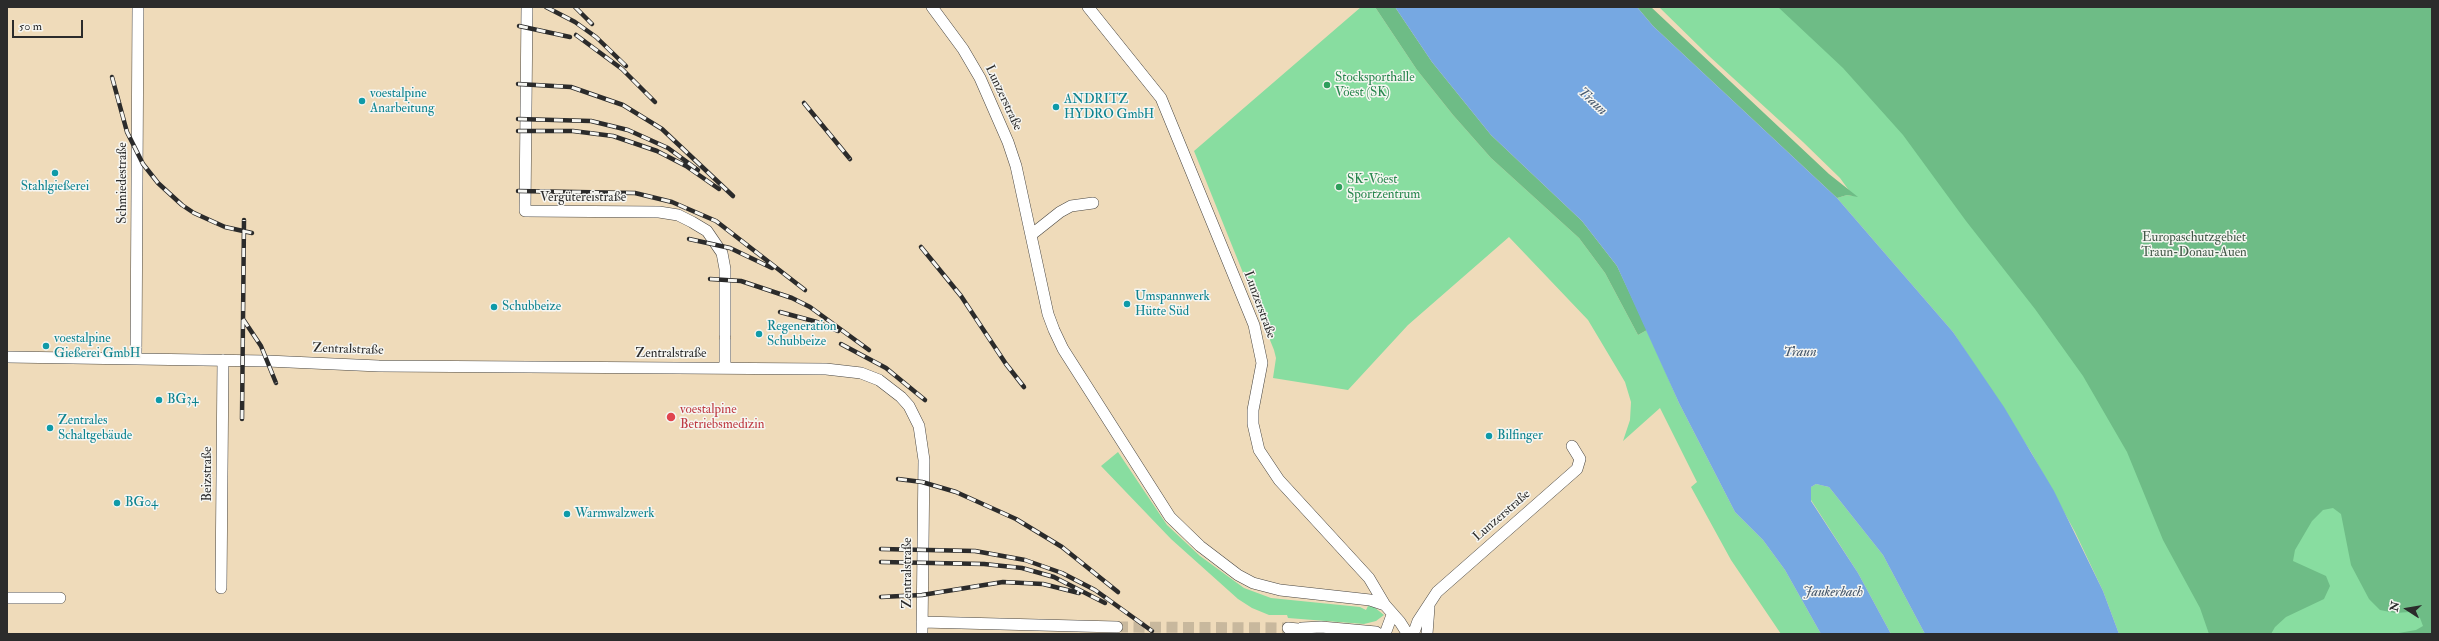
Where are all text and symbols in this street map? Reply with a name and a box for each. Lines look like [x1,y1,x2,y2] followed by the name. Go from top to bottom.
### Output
[14,12,85,38] scale bar
[19,19,42,34] text: 50 m
[981,63,1025,133] street label: Lunzerstraße
[1335,70,1415,101] place label: Stocksporthalle Vöest (SK)
[1322,80,1332,90] marker: Stocksporthalle Vöest (SK)
[1574,85,1610,119] water label: Traun
[370,86,434,117] place label: voestalpine Anarbeitung
[1064,92,1154,123] place label: ANDRITZ HYDRO GmbH
[357,96,367,106] marker: voestalpine Anarbeitung
[1051,102,1061,112] marker: ANDRITZ HYDRO GmbH
[115,142,131,224] street label: Schmiedestraße
[50,168,60,178] marker: Stahlgießerei
[1347,172,1420,203] place label: SK-Vöest Sportzentrum
[21,179,89,195] place label: Stahlgießerei
[1334,182,1344,192] marker: SK-Vöest Sportzentrum
[540,190,626,206] street label: Vergütereistraße
[2141,230,2247,261] park label: Europaschutzgebiet Traun-Donau-Auen
[1240,269,1278,341] street label: Lunzerstraße
[1135,289,1210,320] place label: Umspannwerk Hütte Süd
[502,299,561,315] place label: Schubbeize
[1122,299,1132,309] marker: Umspannwerk Hütte Süd
[489,302,499,312] marker: Schubbeize
[767,319,836,350] place label: Regeneration Schubbeize
[754,329,764,339] marker: Regeneration Schubbeize
[54,331,140,362] place label: voestalpine Gießerei GmbH
[41,341,51,351] marker: voestalpine Gießerei GmbH
[312,341,384,359] street label: Zentralstraße
[1783,345,1817,361] water label: Traun
[636,346,706,362] street label: Zentralstraße
[167,392,198,408] place label: BG34
[154,395,164,405] marker: BG34
[680,402,764,433] place label: voestalpine Betriebsmedizin
[665,411,677,423] marker: voestalpine Betriebsmedizin
[58,413,132,444] place label: Zentrales Schaltgebäude
[45,423,55,433] marker: Zentrales Schaltgebäude
[1497,428,1543,444] place label: Bilfinger
[1484,431,1494,441] marker: Bilfinger
[200,446,216,502] street label: Beizstraße
[1470,487,1534,545] street label: Lunzerstraße
[125,495,158,511] place label: BG04
[112,498,122,508] marker: BG04
[575,506,654,522] place label: Warmwalzwerk
[562,509,572,519] marker: Warmwalzwerk
[900,538,916,608] street label: Zentralstraße
[1803,585,1863,601] water label: Jaukerbach
[2387,589,2427,629] north arrow
[2387,600,2402,613] text: N

